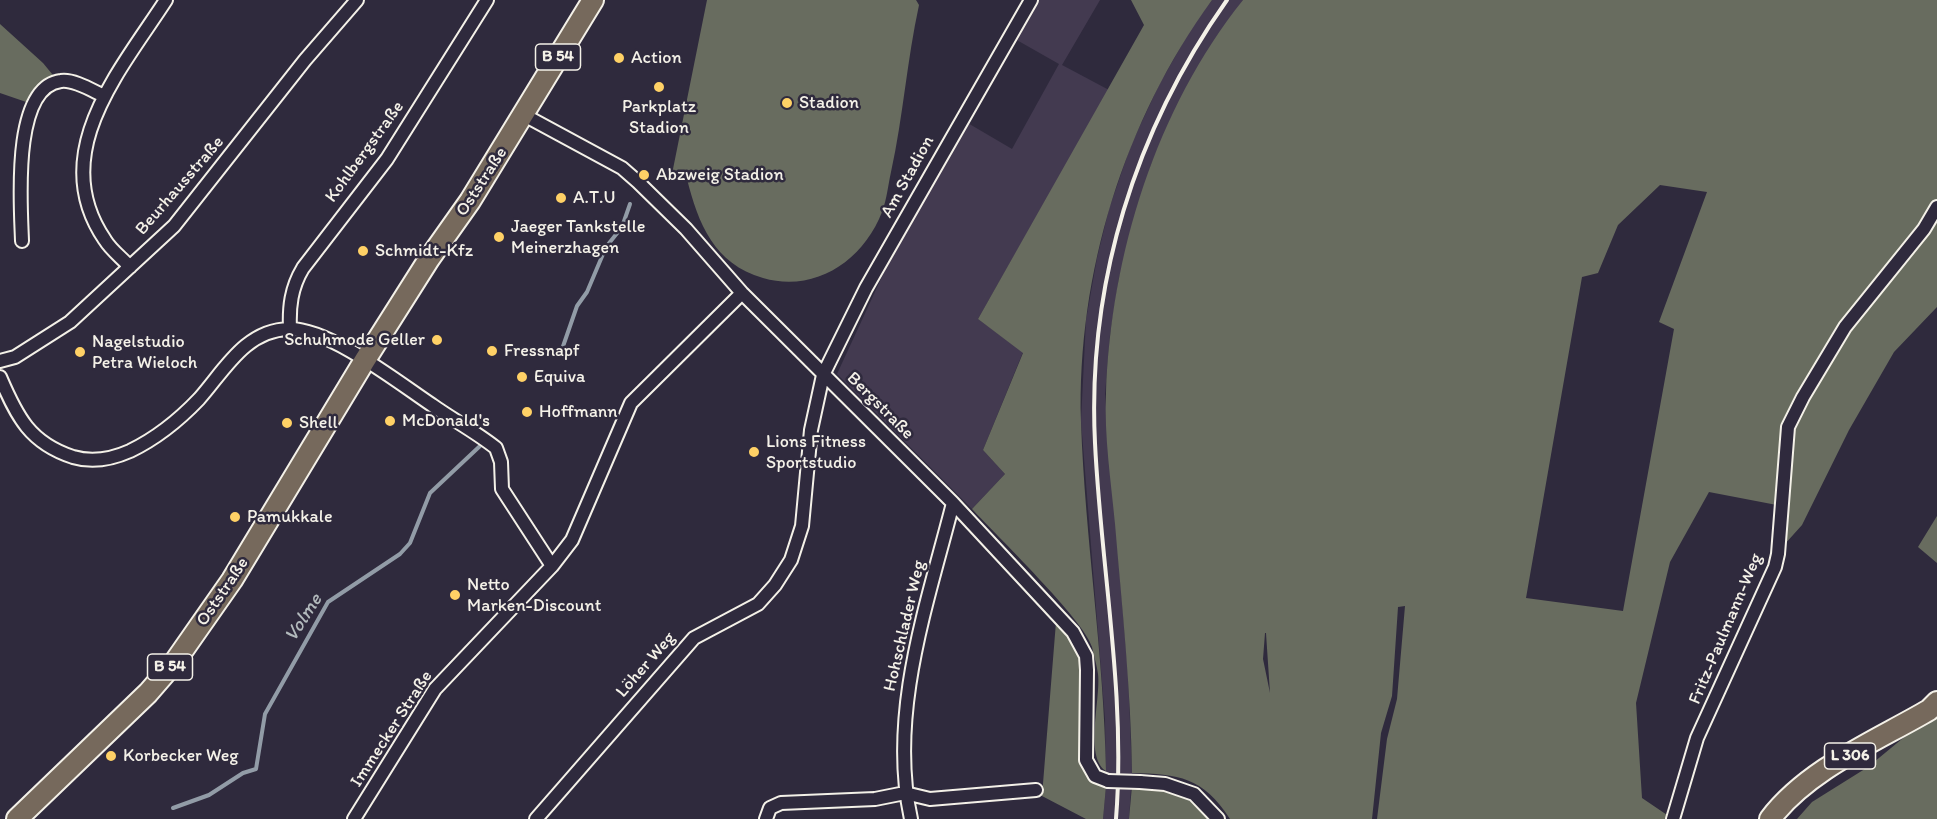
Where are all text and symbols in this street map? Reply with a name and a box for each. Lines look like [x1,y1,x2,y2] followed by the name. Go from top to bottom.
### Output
[536,44,580,70] road number: B 54
[631,47,682,69] place label: Action
[612,51,626,65] marker: Action
[652,80,666,94] marker: Parkplatz Stadion
[799,92,859,114] place label: Stadion
[622,96,696,138] place label: Parkplatz Stadion
[780,96,794,110] marker: Stadion
[321,97,409,207] street label: Kohlbergstraße
[131,132,229,240] street label: Beurhausstraße
[877,132,939,222] street label: Am Stadion
[452,143,512,221] street label: Oststraße
[656,164,784,186] place label: Abzweig Stadion
[637,168,651,182] marker: Abzweig Stadion
[573,187,615,209] place label: A.T.U
[554,191,568,205] marker: A.T.U
[511,216,645,258] place label: Jaeger Tankstelle Meinerzhagen
[492,230,506,244] marker: Jaeger Tankstelle Meinerzhagen
[375,240,473,262] place label: Schmidt-Kfz
[356,244,370,258] marker: Schmidt-Kfz
[284,329,425,351] place label: Schuhmode Geller
[92,331,197,374] place label: Nagelstudio Petra Wieloch
[430,333,444,347] marker: Schuhmode Geller
[504,340,580,362] place label: Fressnapf
[485,344,499,358] marker: Fressnapf
[73,345,87,359] marker: Nagelstudio Petra Wieloch
[534,366,585,388] place label: Equiva
[842,368,918,444] street label: Bergstraße
[515,370,529,384] marker: Equiva
[539,401,618,423] place label: Hoffmann
[520,405,534,419] marker: Hoffmann
[402,410,490,432] place label: McDonald's
[299,412,338,434] place label: Shell
[383,414,397,428] marker: McDonald's
[280,416,294,430] marker: Shell
[766,431,866,474] place label: Lions Fitness Sportstudio
[747,445,761,459] marker: Lions Fitness Sportstudio
[247,506,333,528] place label: Pamukkale
[228,510,242,524] marker: Pamukkale
[1684,550,1768,708] street label: Fritz-Paulmann-Weg
[192,553,254,631] street label: Oststraße
[879,558,931,694] street label: Hohschlader Weg
[467,574,602,616] place label: Netto Marken-Discount
[448,588,462,602] marker: Netto Marken-Discount
[280,589,328,647] water label: Volme
[612,628,680,702] street label: Löher Weg
[148,654,192,680] road number: B 54
[346,667,438,791] street label: Immecker Straße
[1824,743,1876,769] road number: L 306
[123,745,239,767] place label: Korbecker Weg
[104,749,118,763] marker: Korbecker Weg

